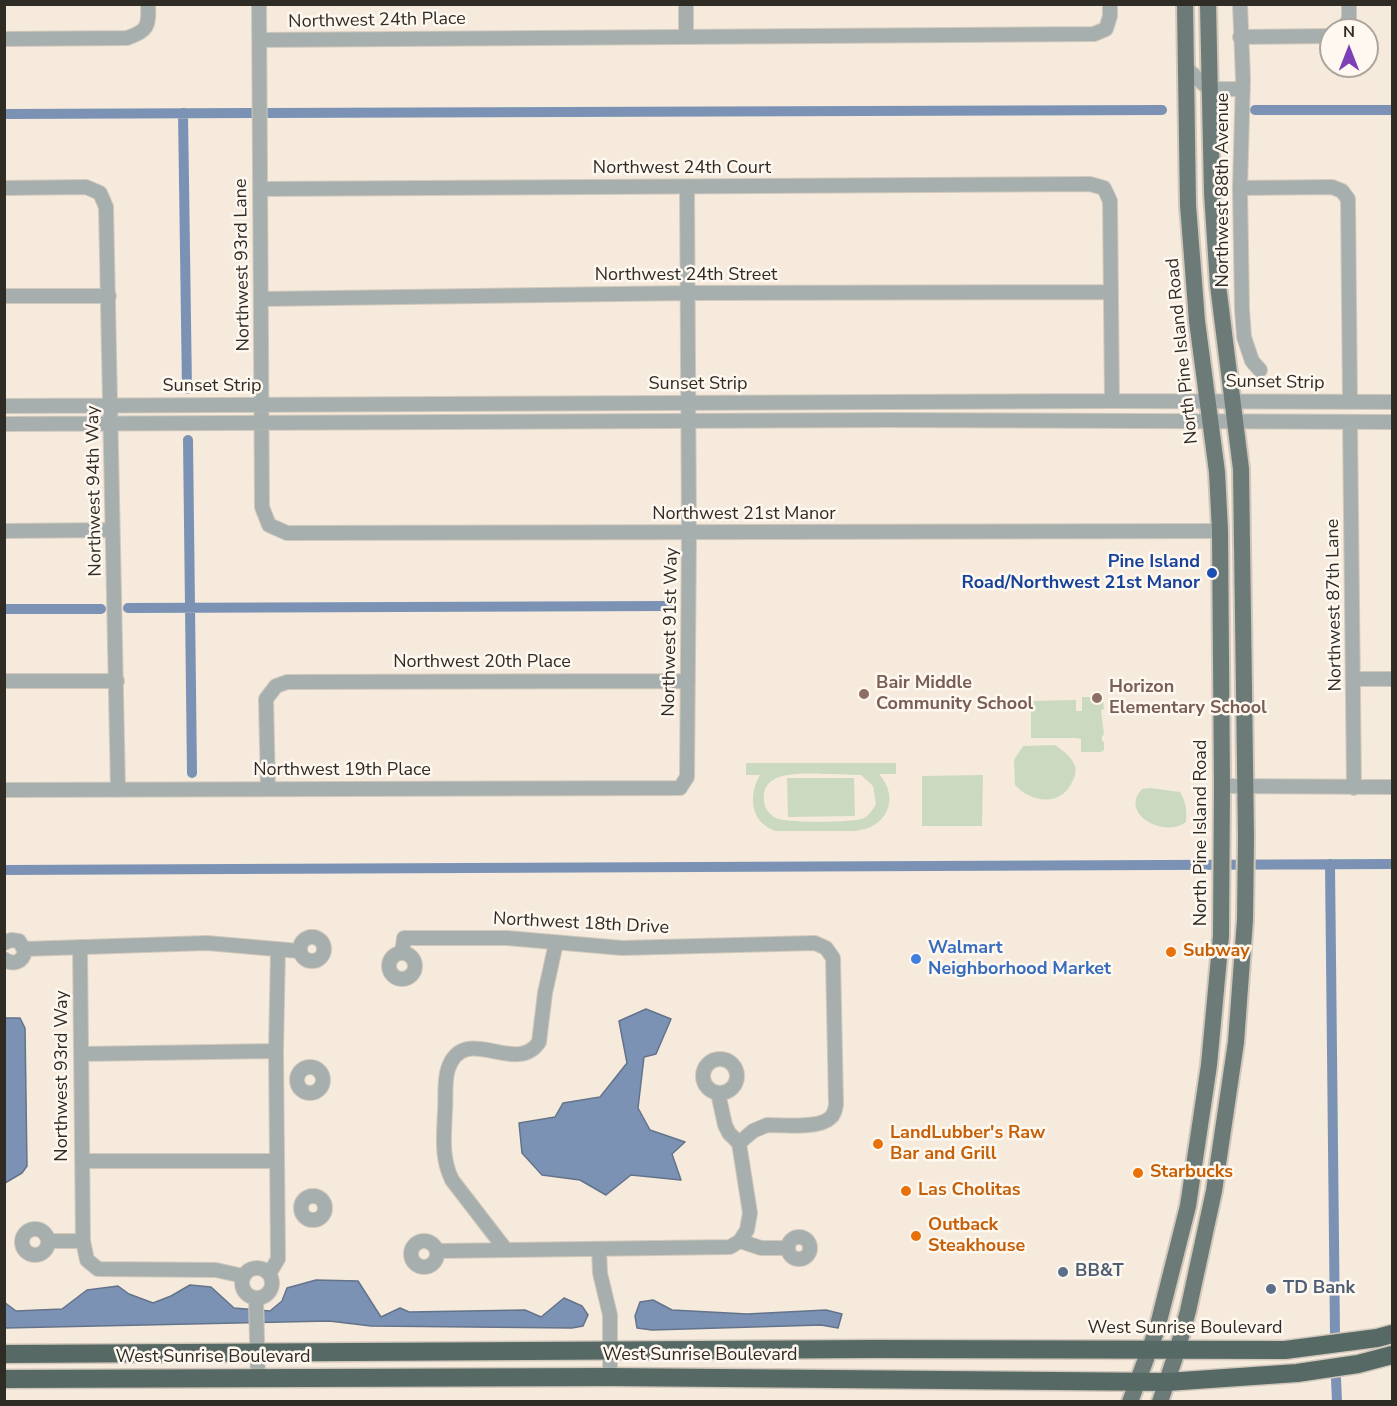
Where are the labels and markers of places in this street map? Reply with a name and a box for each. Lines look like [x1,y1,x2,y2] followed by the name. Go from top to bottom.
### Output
[962,552,1200,594] place label: Pine Island Road/Northwest 21st Manor
[1205,566,1219,580] marker: Pine Island Road/Northwest 21st Manor
[876,673,1033,716] place label: Bair Middle Community School
[1109,677,1267,720] place label: Horizon Elementary School
[857,687,871,701] marker: Bair Middle Community School
[1090,691,1104,705] marker: Horizon Elementary School
[928,938,1111,980] place label: Walmart Neighborhood Market
[1183,941,1250,963] place label: Subway
[1164,945,1178,959] marker: Subway
[909,952,923,966] marker: Walmart Neighborhood Market
[890,1123,1045,1166] place label: LandLubber's Raw Bar and Grill
[871,1137,885,1151] marker: LandLubber's Raw Bar and Grill
[1150,1162,1233,1184] place label: Starbucks
[1131,1166,1145,1180] marker: Starbucks
[918,1180,1021,1202] place label: Las Cholitas
[899,1184,913,1198] marker: Las Cholitas
[928,1215,1025,1258] place label: Outback Steakhouse
[909,1229,923,1243] marker: Outback Steakhouse
[1075,1261,1124,1283] place label: BB&T
[1056,1265,1070,1279] marker: BB&T
[1283,1278,1355,1300] place label: TD Bank
[1264,1282,1278,1296] marker: TD Bank

